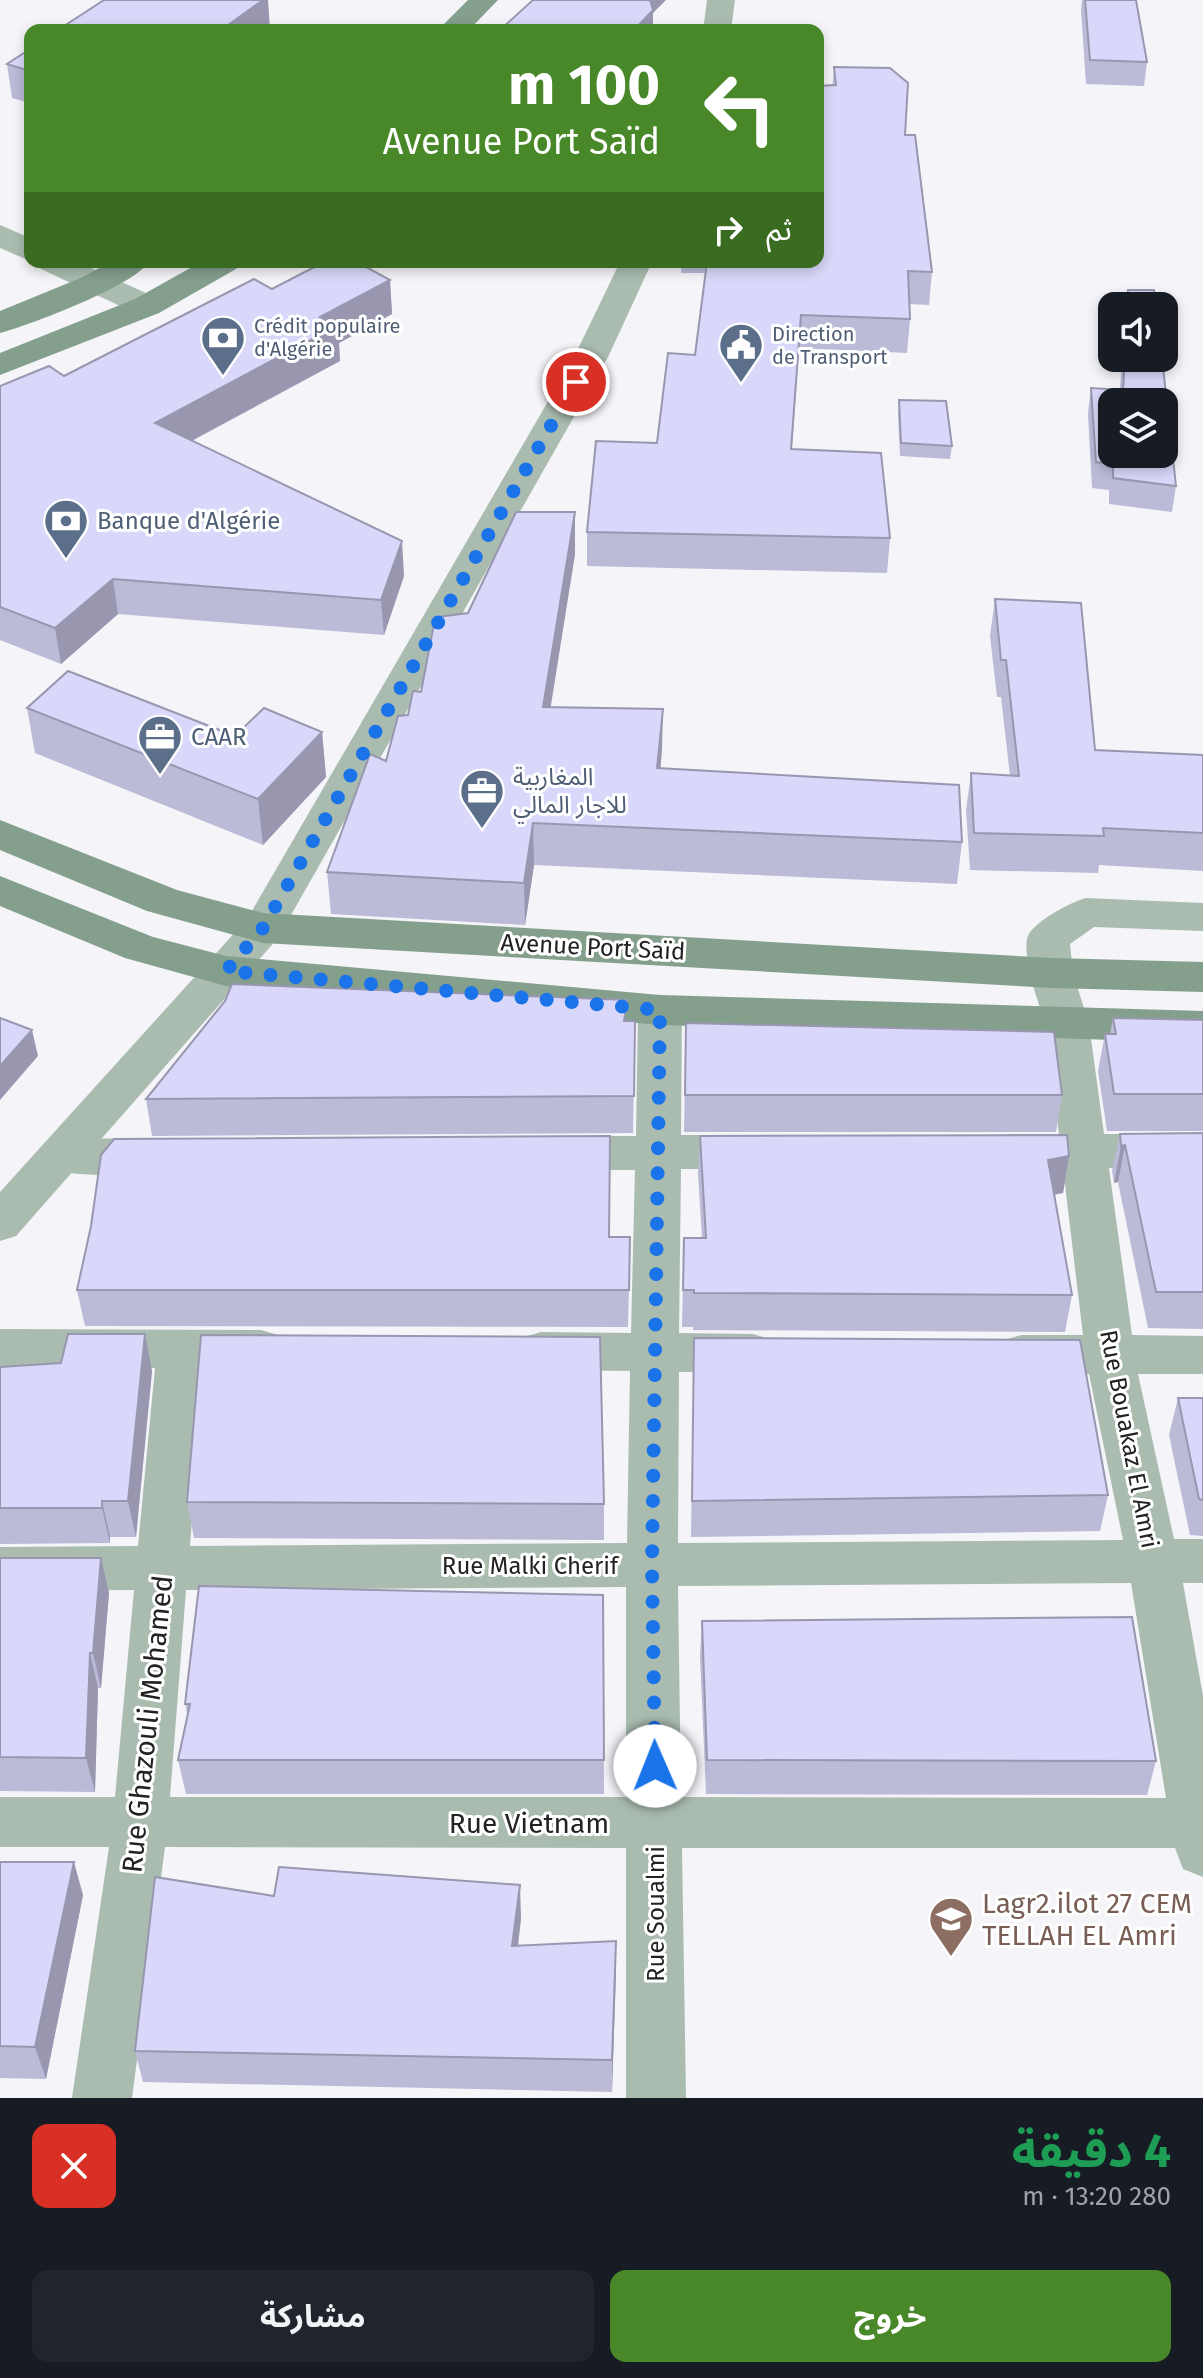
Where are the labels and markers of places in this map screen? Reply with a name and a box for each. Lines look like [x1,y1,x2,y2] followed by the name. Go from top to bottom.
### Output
[199,314,247,377] bank icon: Crédit populaire d'Algérie
[254,314,400,361] place label: Crédit populaire d'Algérie
[717,321,765,384] public building icon: Direction de Transport
[772,322,888,369] place label: Direction de Transport
[542,348,610,416] pin
[42,497,90,560] bank icon: Banque d'Algérie
[97,507,280,535] place label: Banque d'Algérie
[136,713,184,776] office icon: CAAR
[191,723,246,751] place label: CAAR
[513,763,627,824] place label: المغاربية للاجار المالي
[458,767,506,830] office icon: المغاربية للاجار المالي
[982,1887,1192,1952] place label: Lagr2.ilot 27 CEM TELLAH EL Amri
[927,1895,975,1958] school or university icon: Lagr2.ilot 27 CEM TELLAH EL Amri

